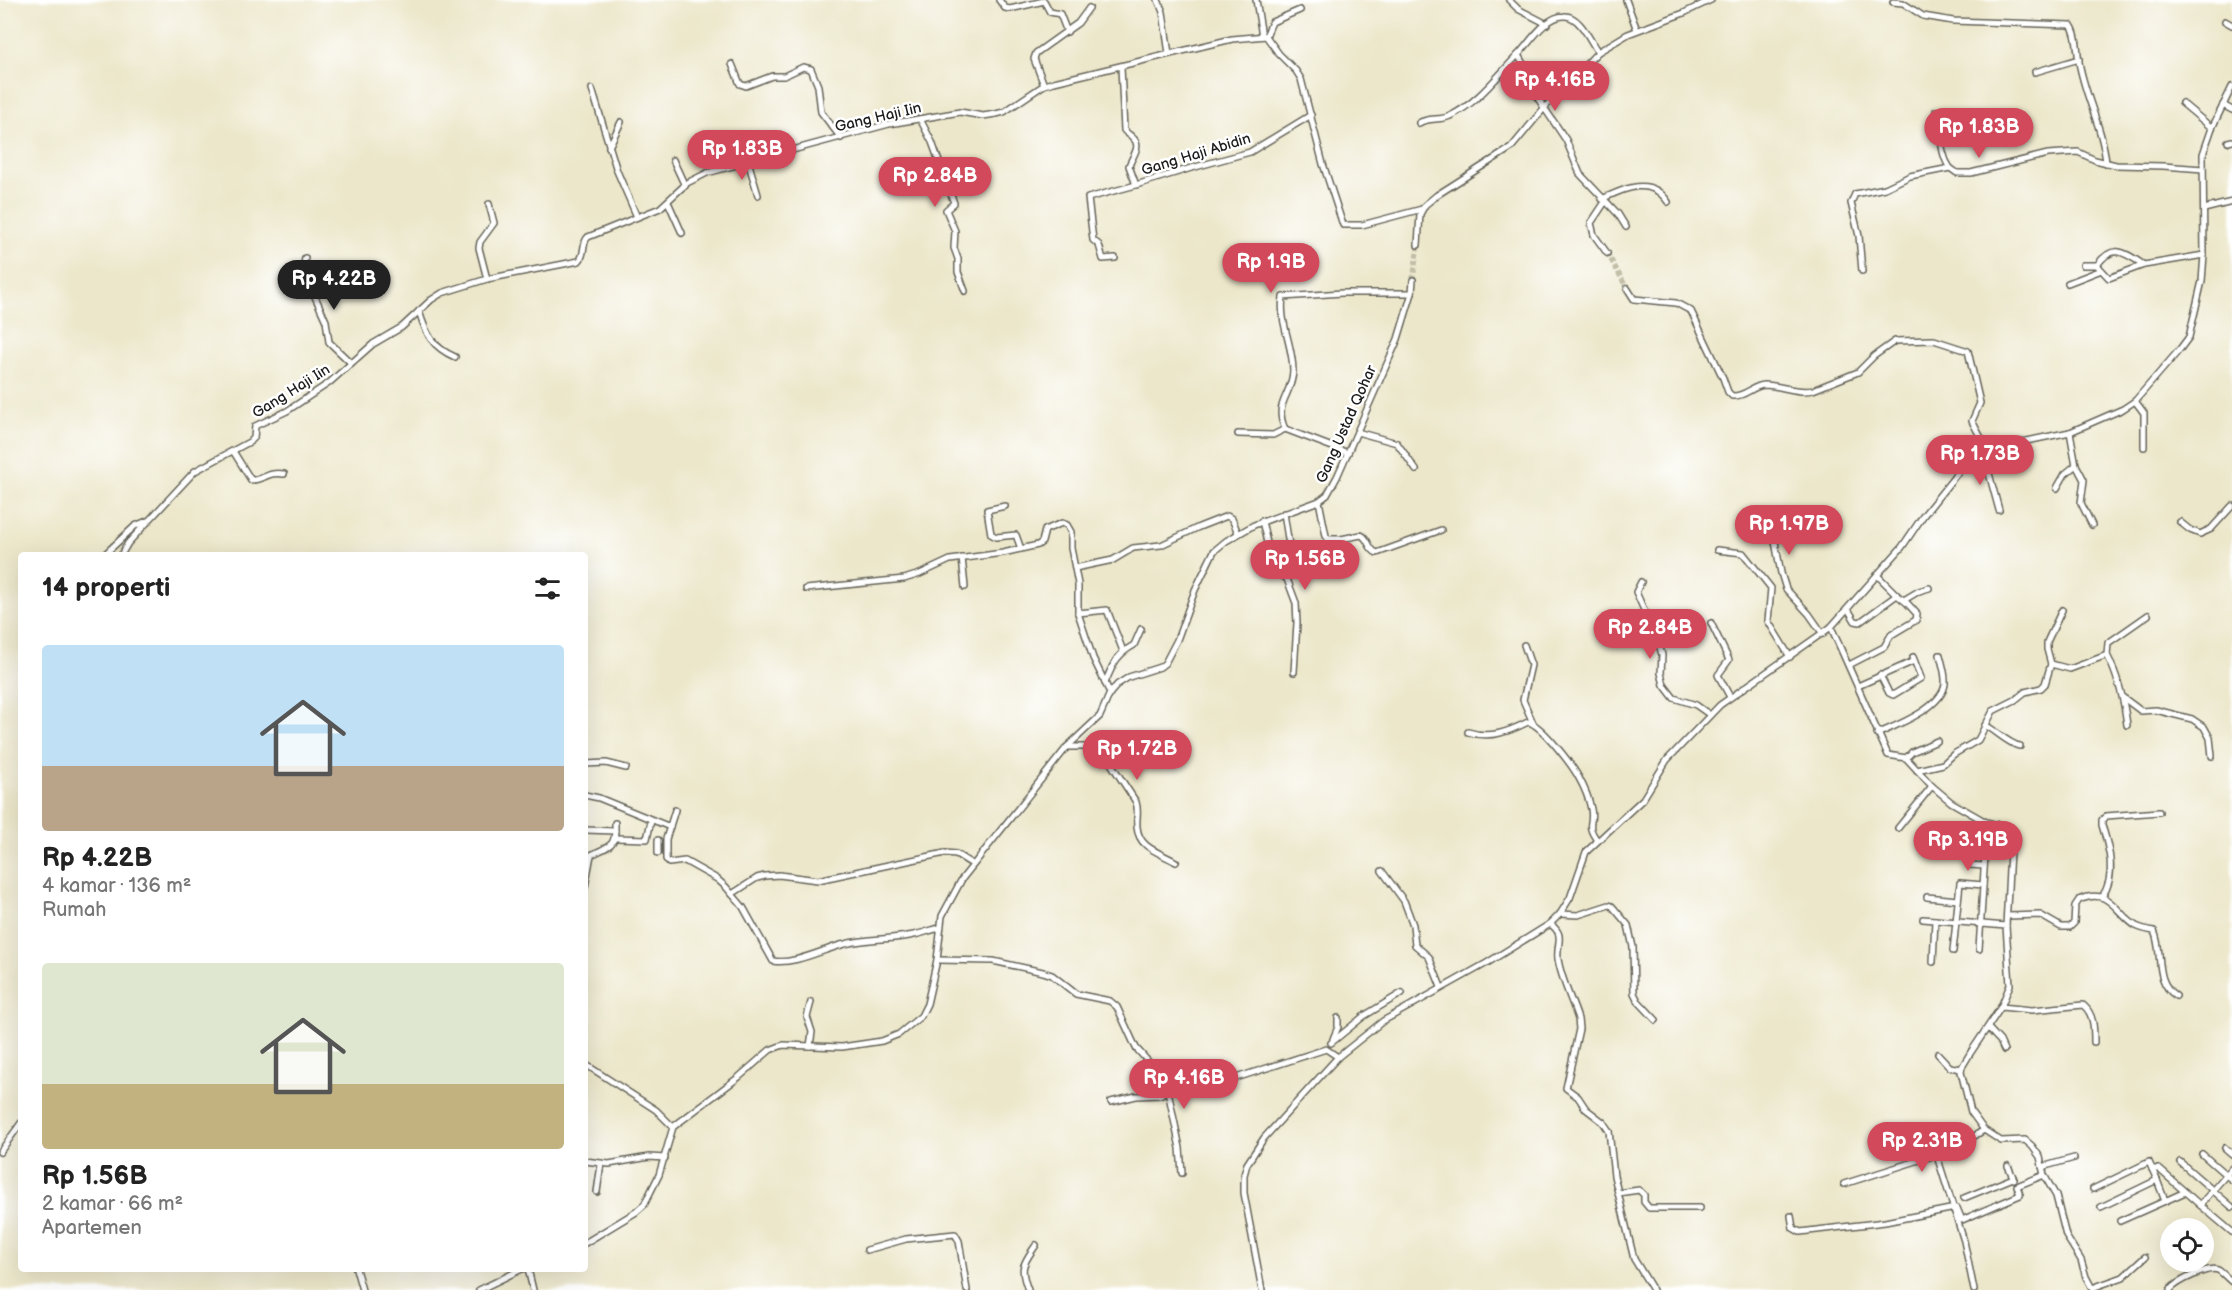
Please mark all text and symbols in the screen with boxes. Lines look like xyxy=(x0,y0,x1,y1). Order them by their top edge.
pin: Rp 4.16B xyxy=(1493,61,1617,112)
text: Rp 4.16B xyxy=(1514,68,1596,92)
street label: Gang Haji Iin xyxy=(833,98,923,137)
pin: Rp 1.83B xyxy=(1917,108,2041,159)
text: Rp 1.83B xyxy=(1938,115,2020,139)
street label: Gang Haji Abidin xyxy=(1139,129,1253,180)
pin: Rp 1.83B xyxy=(680,130,804,181)
text: Rp 1.83B xyxy=(701,137,783,161)
pin: Rp 2.84B xyxy=(873,157,997,208)
text: Rp 2.84B xyxy=(893,164,977,188)
pin: Rp 1.9B xyxy=(1216,243,1326,294)
text: Rp 1.9B xyxy=(1236,250,1306,274)
pin: Rp 4.22B xyxy=(272,260,396,311)
text: Rp 4.22B xyxy=(292,267,376,291)
street label: Gang Haji Iin xyxy=(249,360,334,423)
street label: Gang Ustad Qohar xyxy=(1312,362,1381,486)
pin: Rp 1.73B xyxy=(1918,435,2042,486)
text: Rp 1.73B xyxy=(1940,442,2020,466)
pin: Rp 1.97B xyxy=(1727,505,1851,556)
text: Rp 1.97B xyxy=(1749,512,1829,536)
pin: Rp 1.56B xyxy=(1243,540,1367,591)
text: Rp 1.56B xyxy=(1264,547,1346,571)
icon: filters xyxy=(531,572,564,605)
text: 14 properti xyxy=(42,573,171,604)
pin: Rp 2.84B xyxy=(1588,609,1712,660)
text: Rp 2.84B xyxy=(1608,616,1692,640)
icon: home xyxy=(249,684,357,792)
pin: Rp 1.72B xyxy=(1075,730,1199,781)
text: Rp 1.72B xyxy=(1097,737,1177,761)
pin: Rp 3.19B xyxy=(1906,821,2030,872)
text: Rp 3.19B xyxy=(1928,828,2008,852)
text: Rp 4.22B xyxy=(42,843,152,874)
text: 4 kamar · 136 m² xyxy=(42,874,191,898)
text: Rumah xyxy=(42,898,106,922)
icon: home xyxy=(249,1002,357,1110)
pin: Rp 4.16B xyxy=(1122,1059,1246,1110)
text: Rp 4.16B xyxy=(1143,1066,1225,1090)
pin: Rp 2.31B xyxy=(1860,1122,1984,1173)
text: Rp 2.31B xyxy=(1881,1129,1963,1153)
text: Rp 1.56B xyxy=(42,1161,148,1192)
text: 2 kamar · 66 m² xyxy=(42,1192,183,1216)
text: Apartemen xyxy=(42,1216,142,1240)
map controls xyxy=(2160,1218,2214,1272)
button: locate xyxy=(2160,1218,2214,1272)

